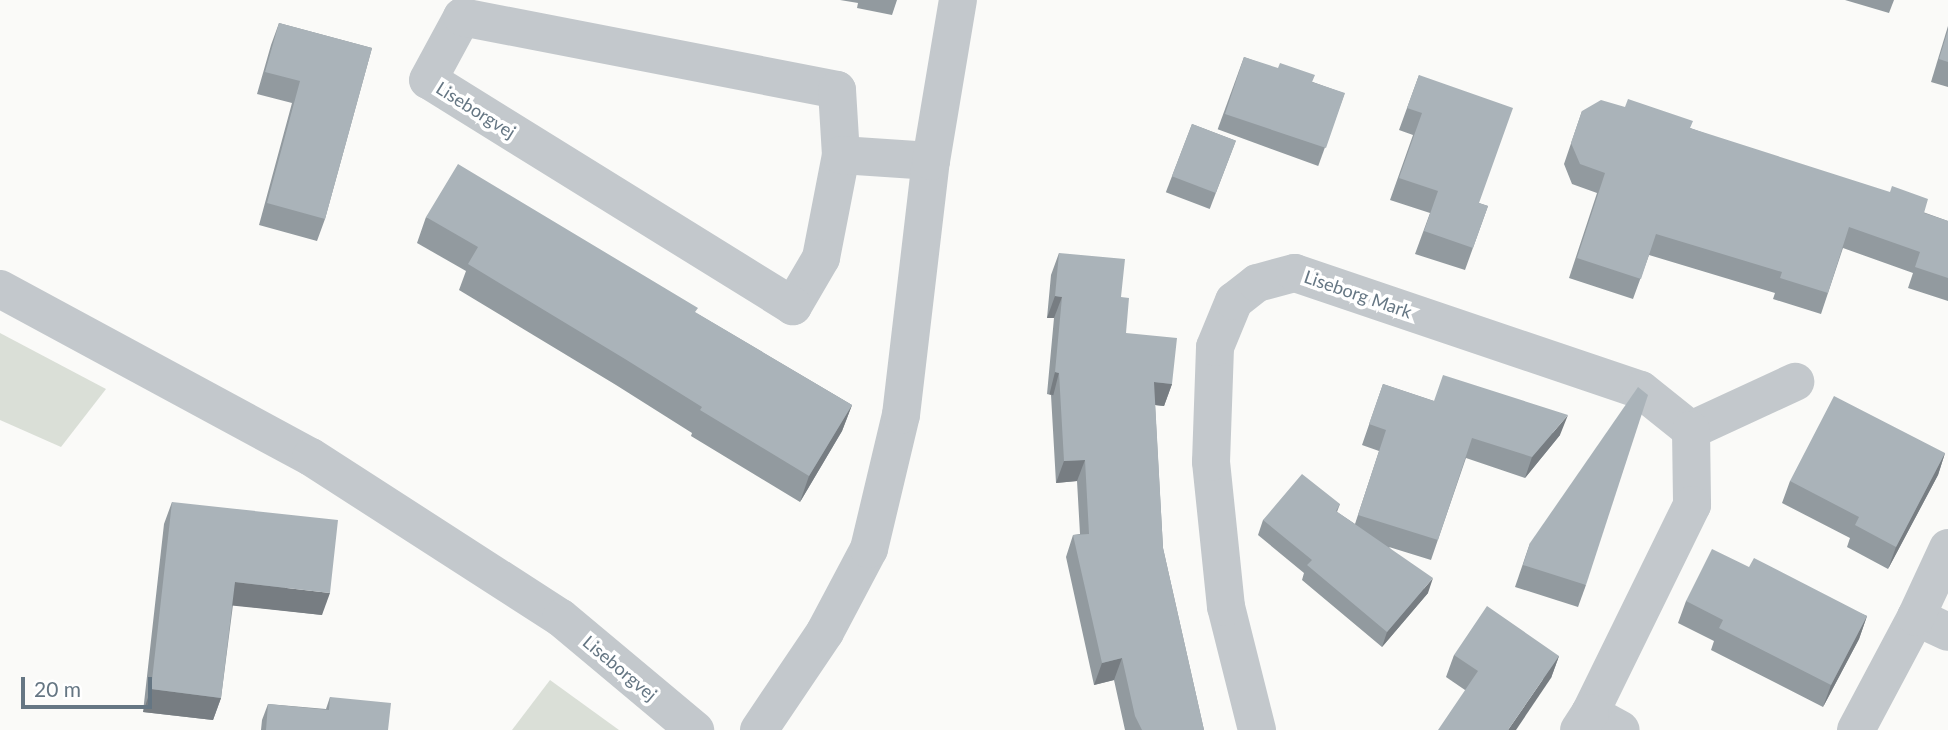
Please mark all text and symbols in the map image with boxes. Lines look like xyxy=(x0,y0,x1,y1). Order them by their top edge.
street label: Liseborgvej xyxy=(432,77,520,143)
street label: Liseborg Mark xyxy=(1301,265,1415,323)
street label: Liseborgvej xyxy=(579,631,661,705)
scale bar xyxy=(24,664,156,708)
text: 20 m xyxy=(34,676,81,701)

